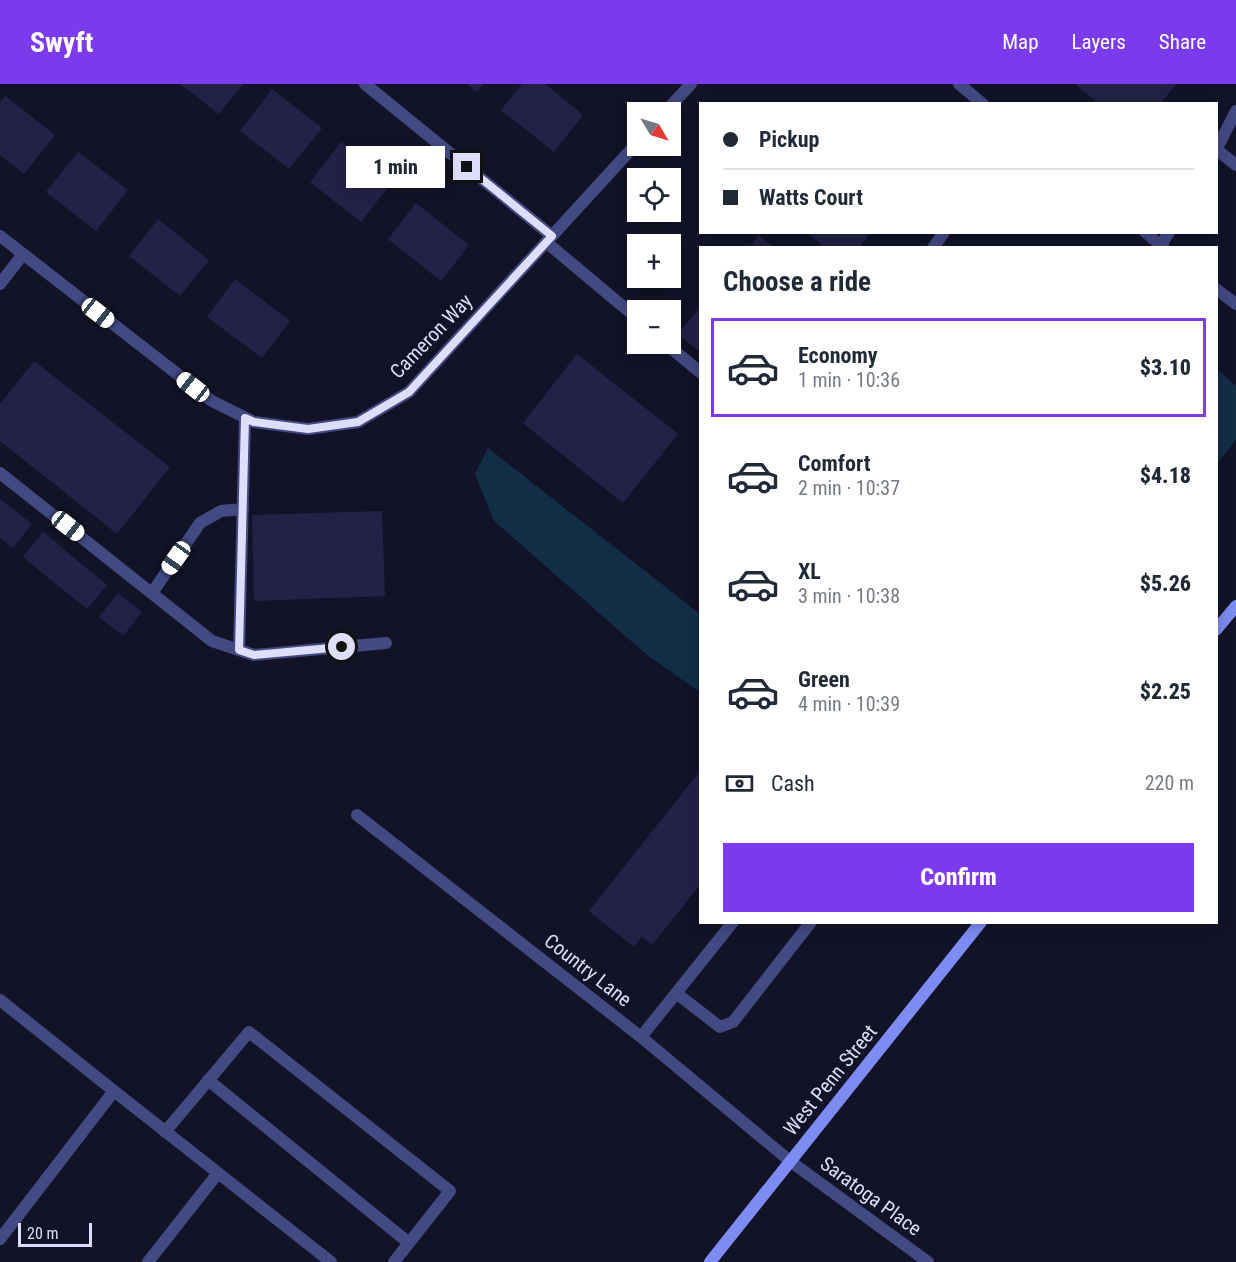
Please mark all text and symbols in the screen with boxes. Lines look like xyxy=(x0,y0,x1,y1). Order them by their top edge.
text: Swyft xyxy=(30,26,93,59)
text: Map xyxy=(1002,30,1039,54)
text: Layers xyxy=(1072,30,1126,54)
text: Share xyxy=(1159,30,1206,54)
north arrow xyxy=(627,102,681,156)
map controls xyxy=(627,102,681,354)
text: Pickup xyxy=(759,127,819,152)
callout: 1 min xyxy=(347,146,446,188)
route end xyxy=(453,153,480,180)
text: 1 min xyxy=(373,155,418,179)
button: locate xyxy=(627,168,681,222)
text: Watts Court xyxy=(759,185,863,210)
button: + xyxy=(627,234,681,288)
text: Choose a ride xyxy=(723,266,871,298)
street label: Cameron Way xyxy=(385,289,477,383)
car xyxy=(78,295,118,331)
button: − xyxy=(627,300,681,354)
icon: car xyxy=(726,341,780,395)
text: Economy xyxy=(798,343,878,368)
text: $3.10 xyxy=(1140,355,1191,380)
text: 1 min · 10:36 xyxy=(798,368,900,392)
car xyxy=(173,369,213,405)
icon: car xyxy=(726,449,780,503)
text: Comfort xyxy=(798,451,871,476)
text: $4.18 xyxy=(1140,463,1191,488)
text: 2 min · 10:37 xyxy=(798,476,900,500)
car xyxy=(48,508,88,544)
car xyxy=(158,538,194,578)
icon: car xyxy=(726,557,780,611)
text: XL xyxy=(798,559,821,584)
text: $5.26 xyxy=(1140,571,1191,596)
text: 3 min · 10:38 xyxy=(798,584,900,608)
route start xyxy=(328,633,355,660)
icon: car xyxy=(726,665,780,719)
text: Green xyxy=(798,667,850,692)
text: $2.25 xyxy=(1140,679,1191,704)
text: 4 min · 10:39 xyxy=(798,692,900,716)
icon: cash xyxy=(723,767,756,800)
text: Cash xyxy=(771,771,815,796)
text: 220 m xyxy=(1145,771,1194,795)
button: Confirm xyxy=(723,843,1194,912)
street label: Country Lane xyxy=(540,929,636,1011)
street label: West Penn Street xyxy=(778,1020,882,1140)
street label: Saratoga Place xyxy=(816,1151,926,1241)
scale bar xyxy=(18,1220,92,1248)
text: 20 m xyxy=(27,1224,59,1243)

